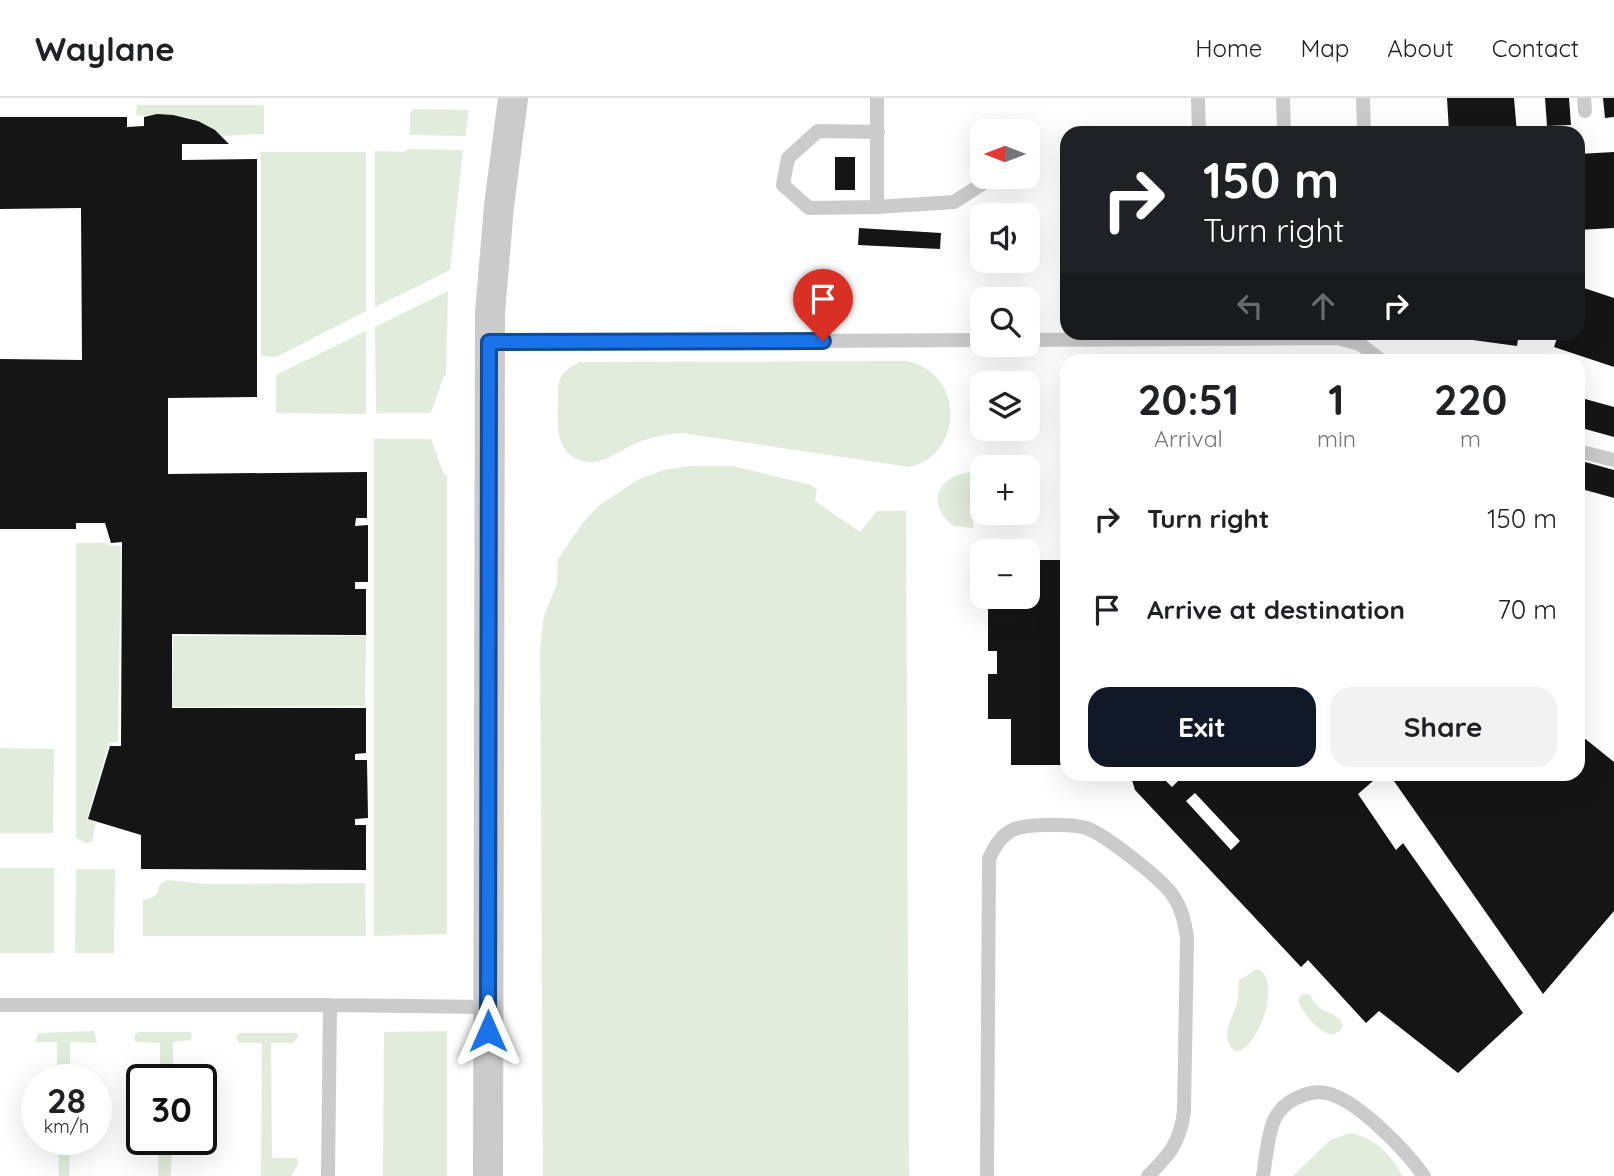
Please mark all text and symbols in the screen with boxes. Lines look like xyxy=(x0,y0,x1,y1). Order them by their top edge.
text: Waylane xyxy=(35,28,175,69)
text: Home xyxy=(1195,33,1262,63)
text: Map xyxy=(1300,33,1349,63)
text: About xyxy=(1387,33,1454,63)
text: Contact xyxy=(1492,33,1579,63)
north arrow xyxy=(970,119,1040,189)
map controls xyxy=(970,119,1040,609)
text: 150 m xyxy=(1203,149,1339,210)
icon: right xyxy=(1088,154,1179,245)
button: sound xyxy=(970,203,1040,273)
text: Turn right xyxy=(1203,210,1344,250)
pin xyxy=(793,269,853,341)
icon: arrive xyxy=(804,280,842,318)
button: search xyxy=(970,287,1040,357)
icon: left xyxy=(1231,287,1269,325)
icon: ahead xyxy=(1304,287,1342,325)
icon: right xyxy=(1377,287,1415,325)
button: layers xyxy=(970,371,1040,441)
text: 20:51 xyxy=(1138,373,1239,426)
text: 1 xyxy=(1328,373,1345,426)
text: 220 xyxy=(1434,373,1507,426)
text: Arrival xyxy=(1154,424,1223,453)
text: min xyxy=(1317,424,1356,453)
text: m xyxy=(1460,424,1481,453)
button: + xyxy=(970,455,1040,525)
icon: right xyxy=(1088,500,1126,538)
text: Turn right xyxy=(1147,502,1269,535)
text: 150 m xyxy=(1487,502,1557,535)
button: − xyxy=(970,539,1040,609)
icon: arrive xyxy=(1088,591,1126,629)
text: Arrive at destination xyxy=(1147,593,1405,626)
text: 70 m xyxy=(1497,593,1557,626)
button: Exit xyxy=(1088,687,1316,767)
button: Share xyxy=(1330,687,1557,767)
position arrow xyxy=(451,994,525,1068)
speed limit sign: 30 xyxy=(126,1064,217,1155)
text: 28 xyxy=(47,1078,86,1122)
text: km/h xyxy=(44,1115,89,1138)

